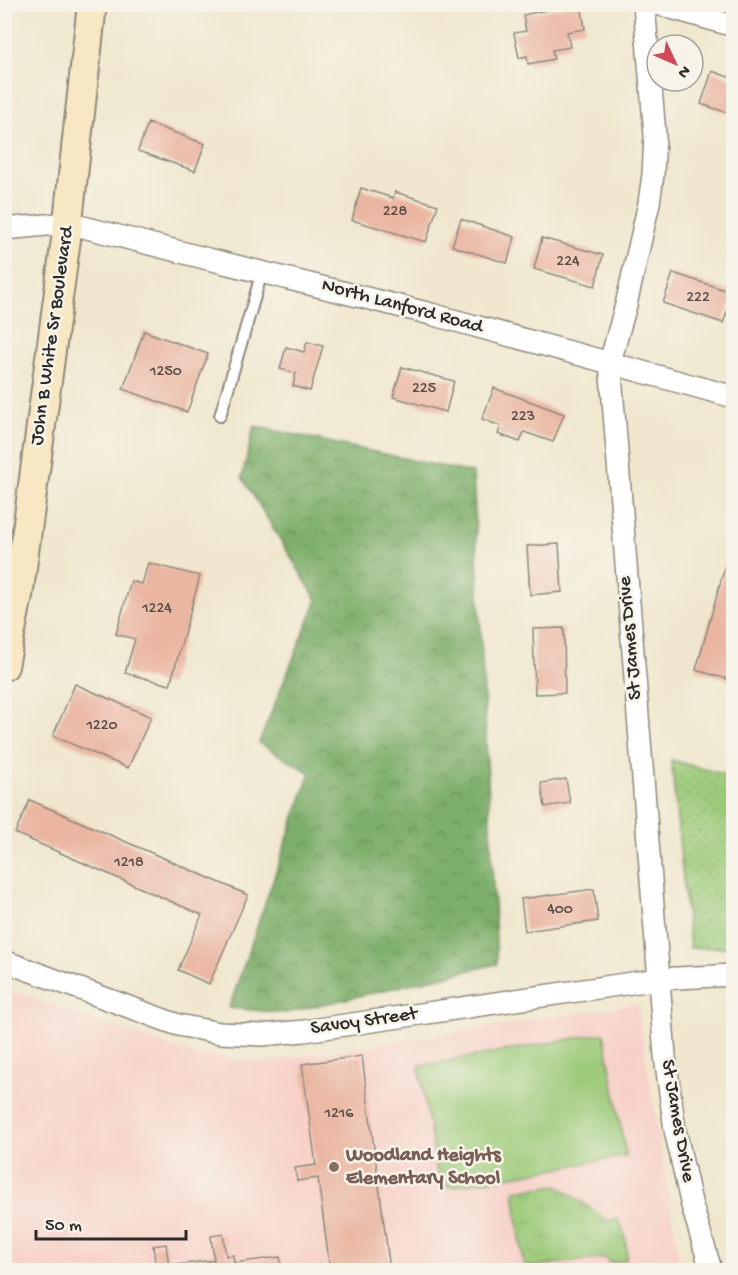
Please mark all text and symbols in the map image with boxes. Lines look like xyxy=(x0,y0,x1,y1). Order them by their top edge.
north arrow xyxy=(645,33,705,93)
text: N xyxy=(672,61,694,82)
house number: 228 xyxy=(383,203,407,222)
street label: John B White Sr Boulevard xyxy=(26,223,80,447)
house number: 224 xyxy=(556,253,580,272)
street label: North Lanford Road xyxy=(319,274,487,340)
house number: 222 xyxy=(686,289,710,308)
house number: 1250 xyxy=(149,363,182,382)
house number: 225 xyxy=(412,380,436,399)
house number: 223 xyxy=(511,408,535,427)
street label: St James Drive xyxy=(614,575,648,701)
house number: 1224 xyxy=(141,600,172,619)
house number: 1220 xyxy=(85,717,118,736)
house number: 1218 xyxy=(113,854,144,873)
house number: 400 xyxy=(547,901,573,920)
street label: Savoy Street xyxy=(309,1003,421,1041)
street label: St James Drive xyxy=(655,1058,699,1185)
house number: 1216 xyxy=(324,1105,354,1124)
place label: Woodland Heights Elementary School xyxy=(345,1145,502,1191)
marker: Woodland Heights Elementary School xyxy=(327,1160,341,1174)
scale bar xyxy=(36,1203,186,1241)
text: 50 m xyxy=(45,1216,82,1237)

